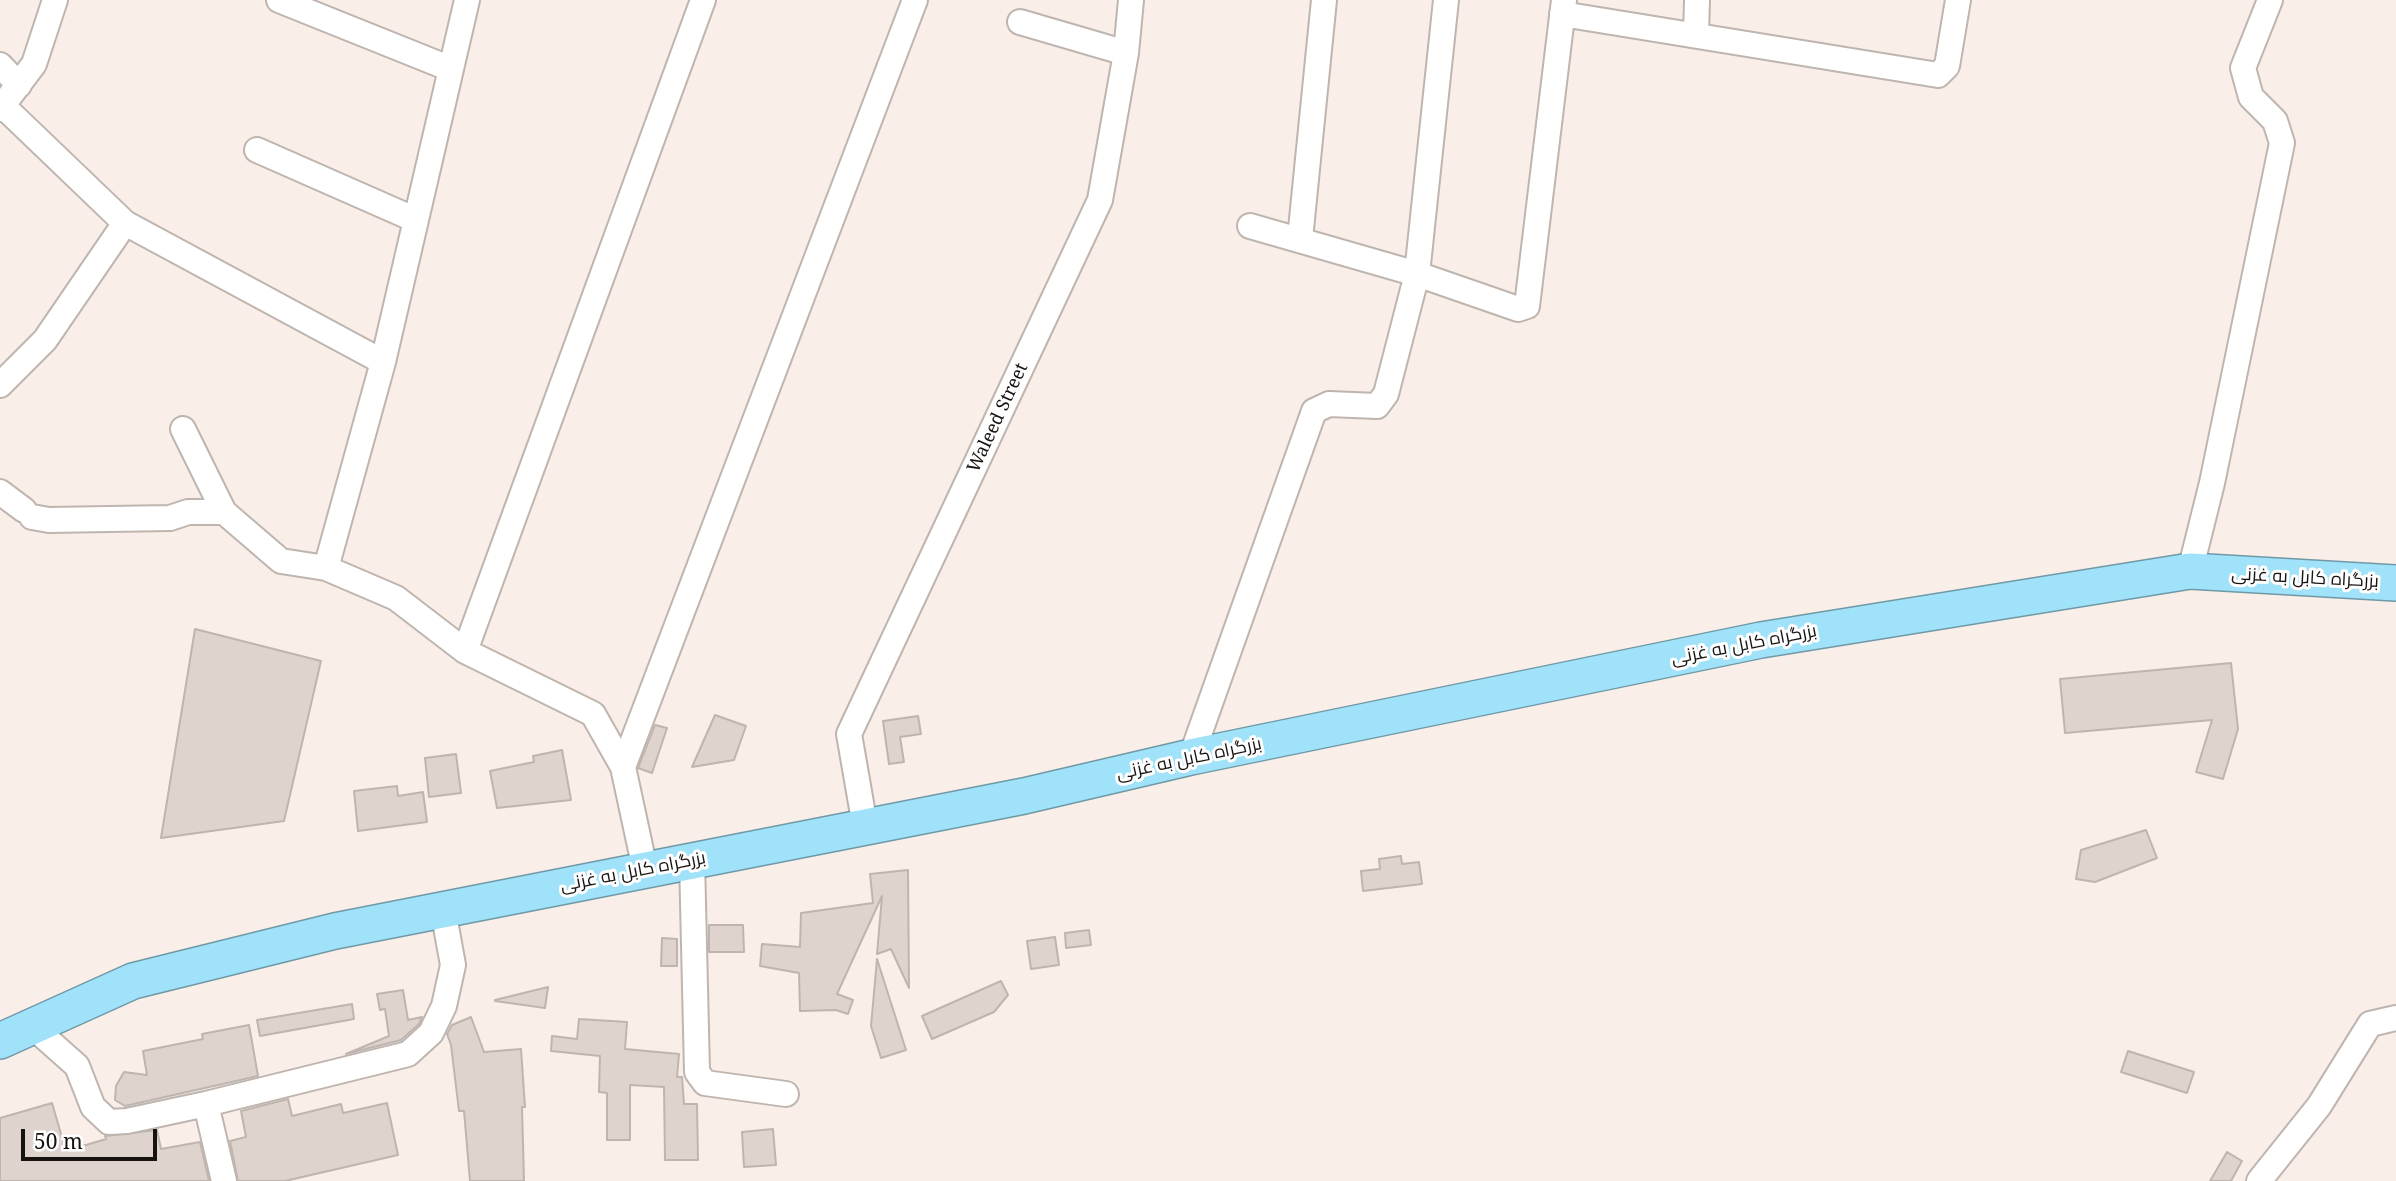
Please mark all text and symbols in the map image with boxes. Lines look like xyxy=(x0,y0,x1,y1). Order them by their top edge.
street label: Waleed Street xyxy=(963,360,1033,476)
street label: بزرگراه کابل به غزنی xyxy=(2231,563,2379,593)
street label: بزرگراه کابل به غزنی xyxy=(1669,620,1819,670)
street label: بزرگراه کابل به غزنی xyxy=(1114,733,1264,785)
street label: بزرگراه کابل به غزنی xyxy=(558,847,708,897)
scale bar xyxy=(24,1114,161,1158)
text: 50 m xyxy=(34,1127,83,1155)

